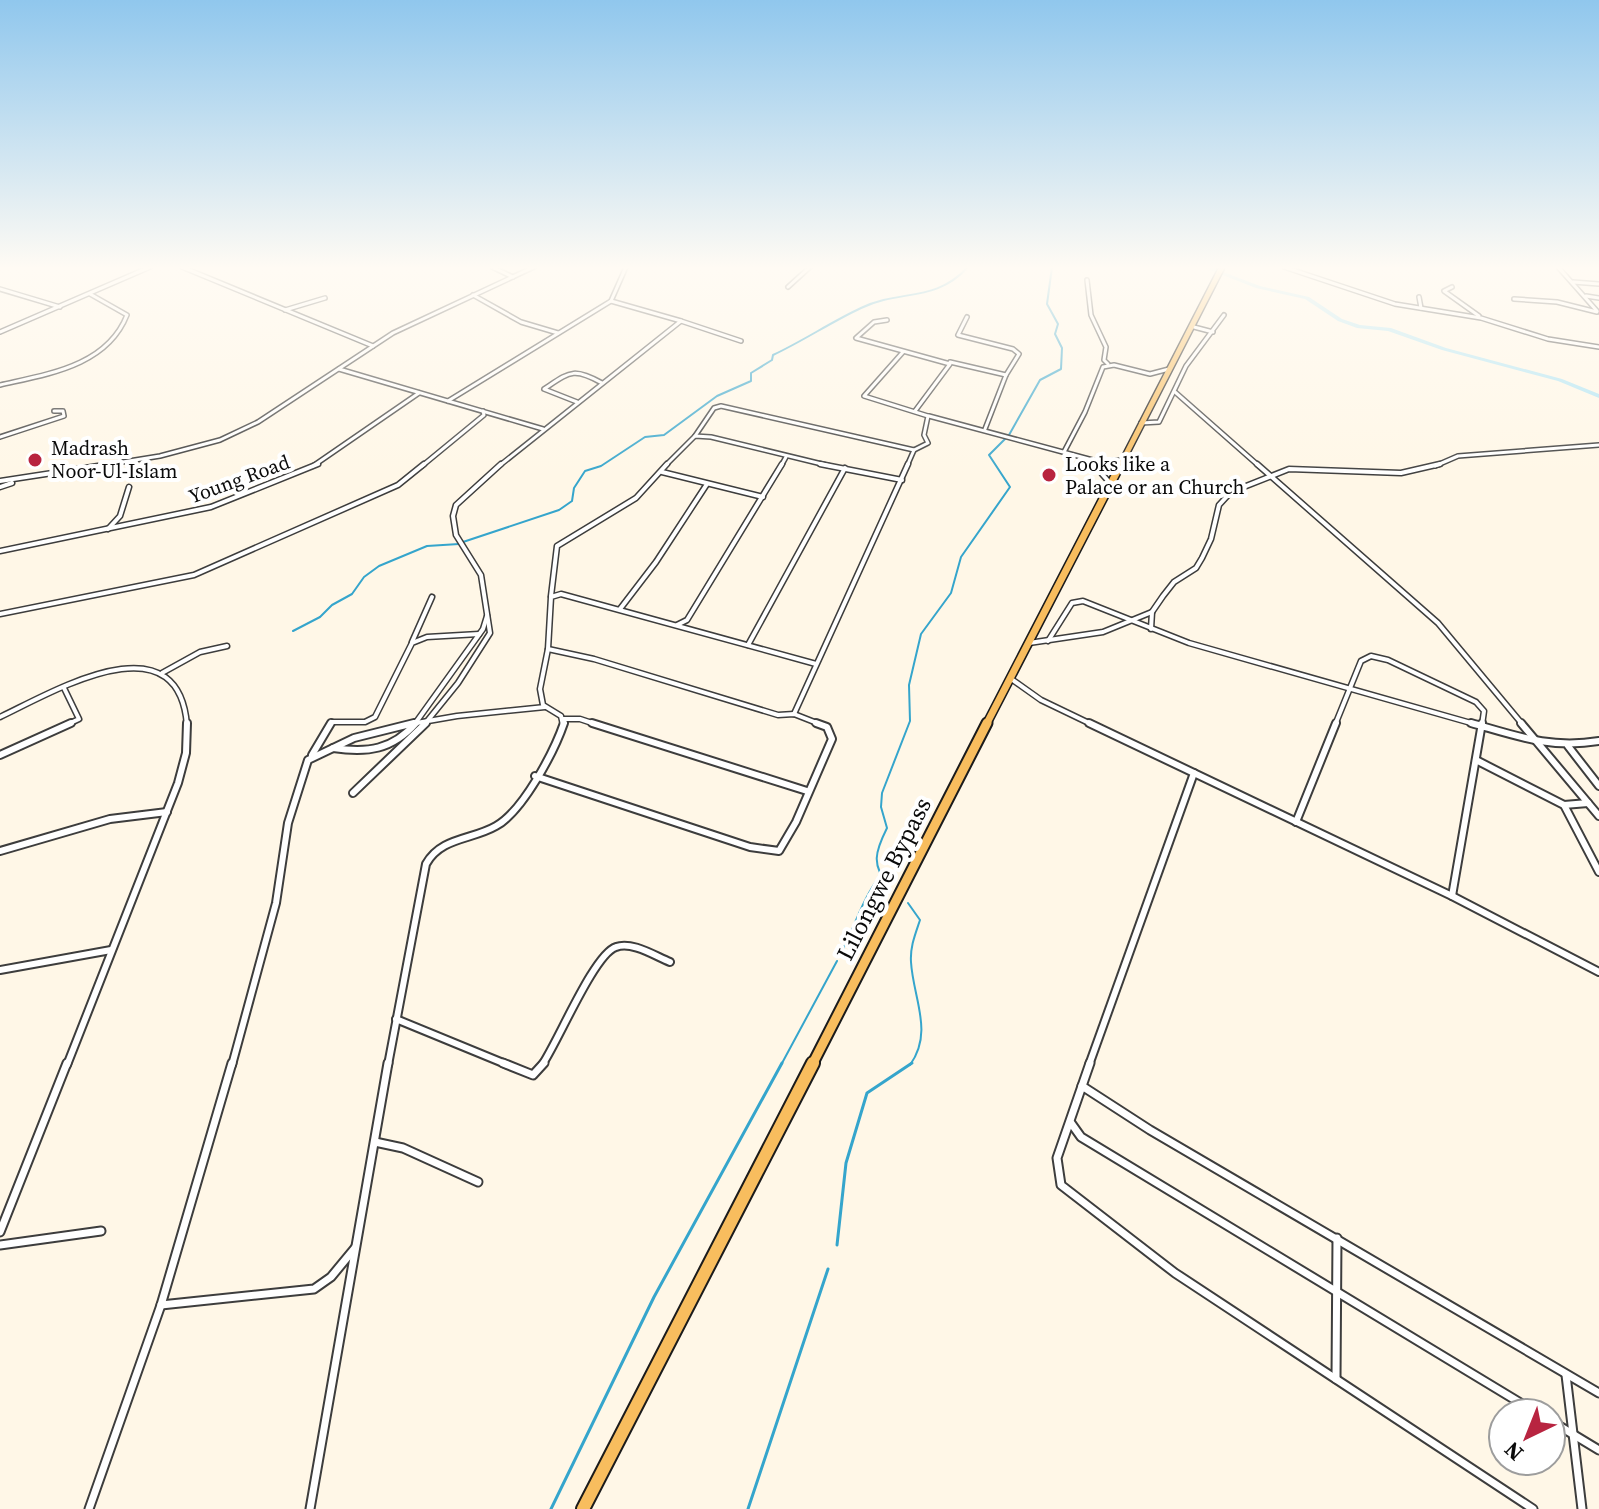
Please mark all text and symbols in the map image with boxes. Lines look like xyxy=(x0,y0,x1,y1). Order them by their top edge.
place label: Madrash Noor-Ul-Islam xyxy=(51,434,177,485)
street label: Young Road xyxy=(185,448,294,510)
place label: Looks like a Palace or an Church xyxy=(1065,450,1245,501)
marker: Madrash Noor-Ul-Islam xyxy=(26,451,44,469)
marker: Looks like a Palace or an Church xyxy=(1040,466,1058,484)
street label: Lilongwe Bypass xyxy=(828,792,939,966)
north arrow xyxy=(1487,1397,1567,1477)
text: N xyxy=(1497,1435,1529,1468)

